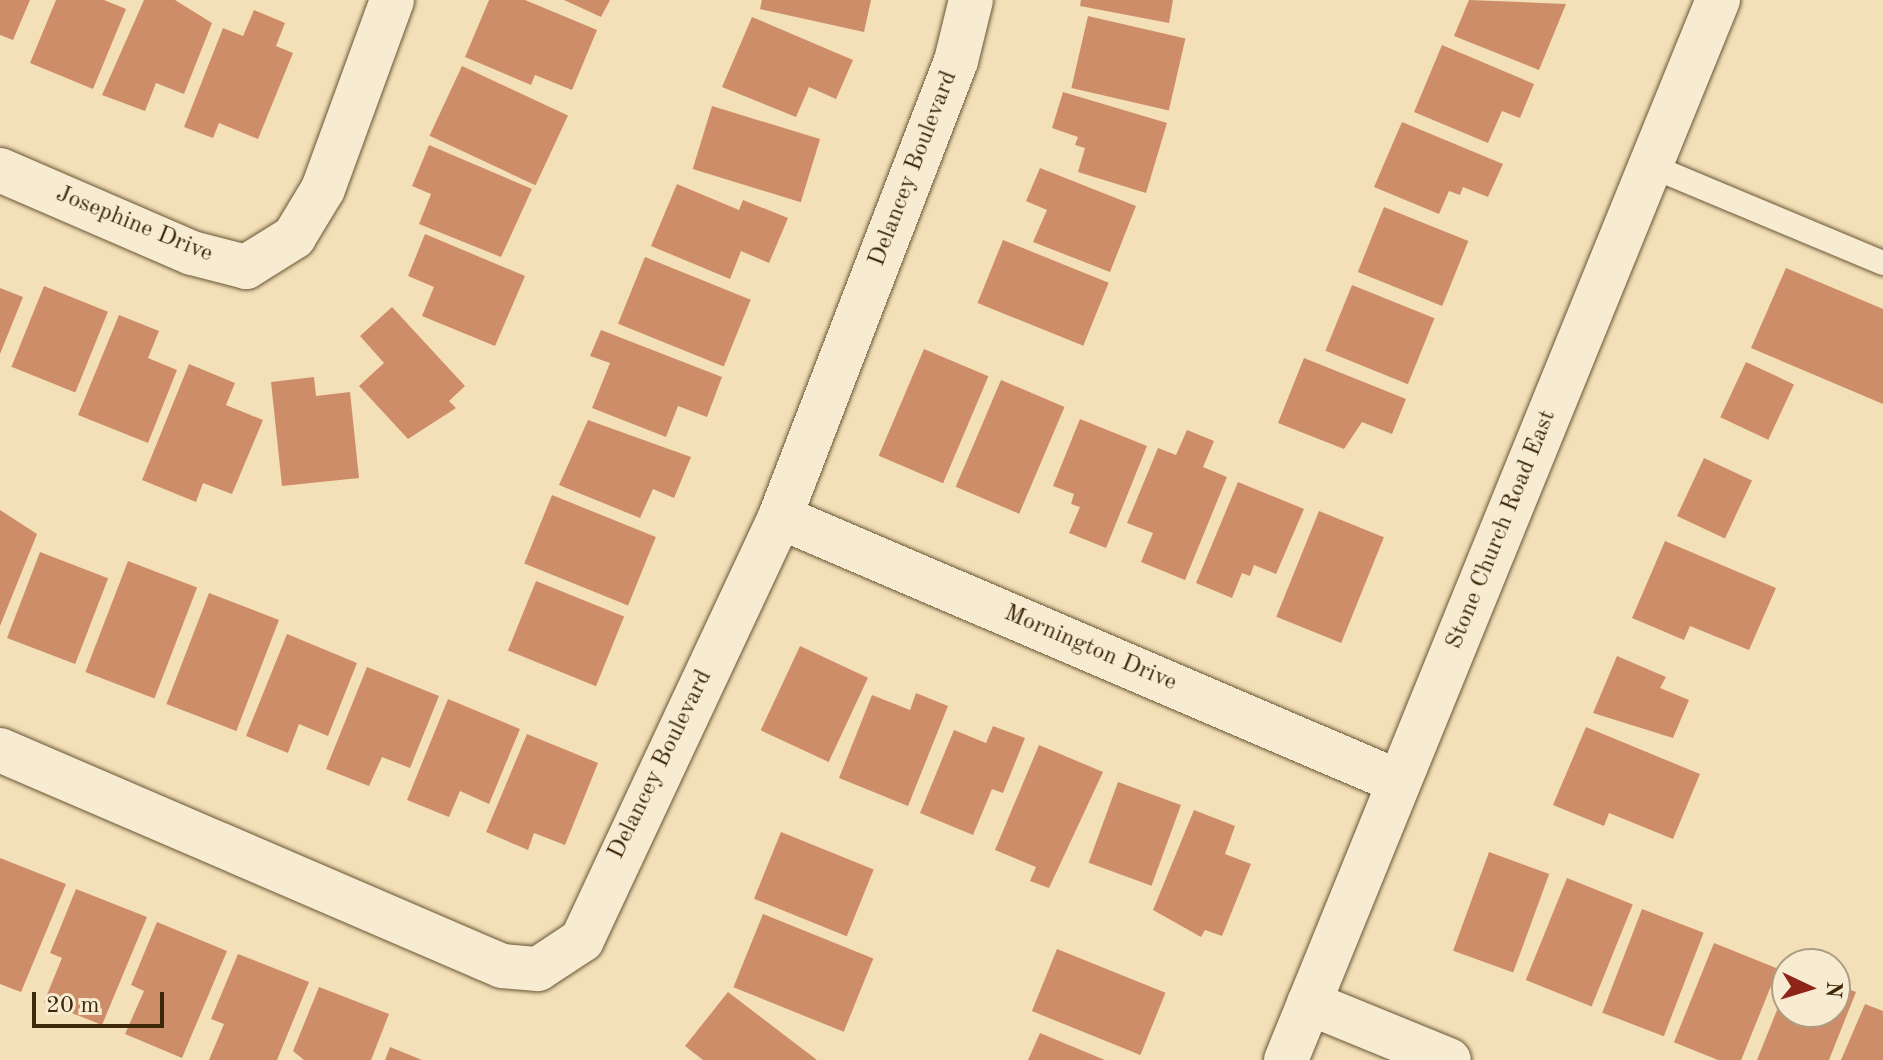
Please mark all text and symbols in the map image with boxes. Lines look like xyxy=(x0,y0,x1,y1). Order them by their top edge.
street label: Delancey Boulevard xyxy=(863,67,965,271)
street label: Josephine Drive xyxy=(51,180,217,270)
street label: Stone Church Road East xyxy=(1441,406,1563,654)
street label: Mornington Drive xyxy=(999,600,1181,698)
street label: Delancey Boulevard xyxy=(603,666,719,864)
north arrow xyxy=(1771,948,1851,1028)
scale bar xyxy=(36,976,168,1026)
text: N xyxy=(1821,980,1845,999)
text: 20 m xyxy=(46,994,100,1018)

